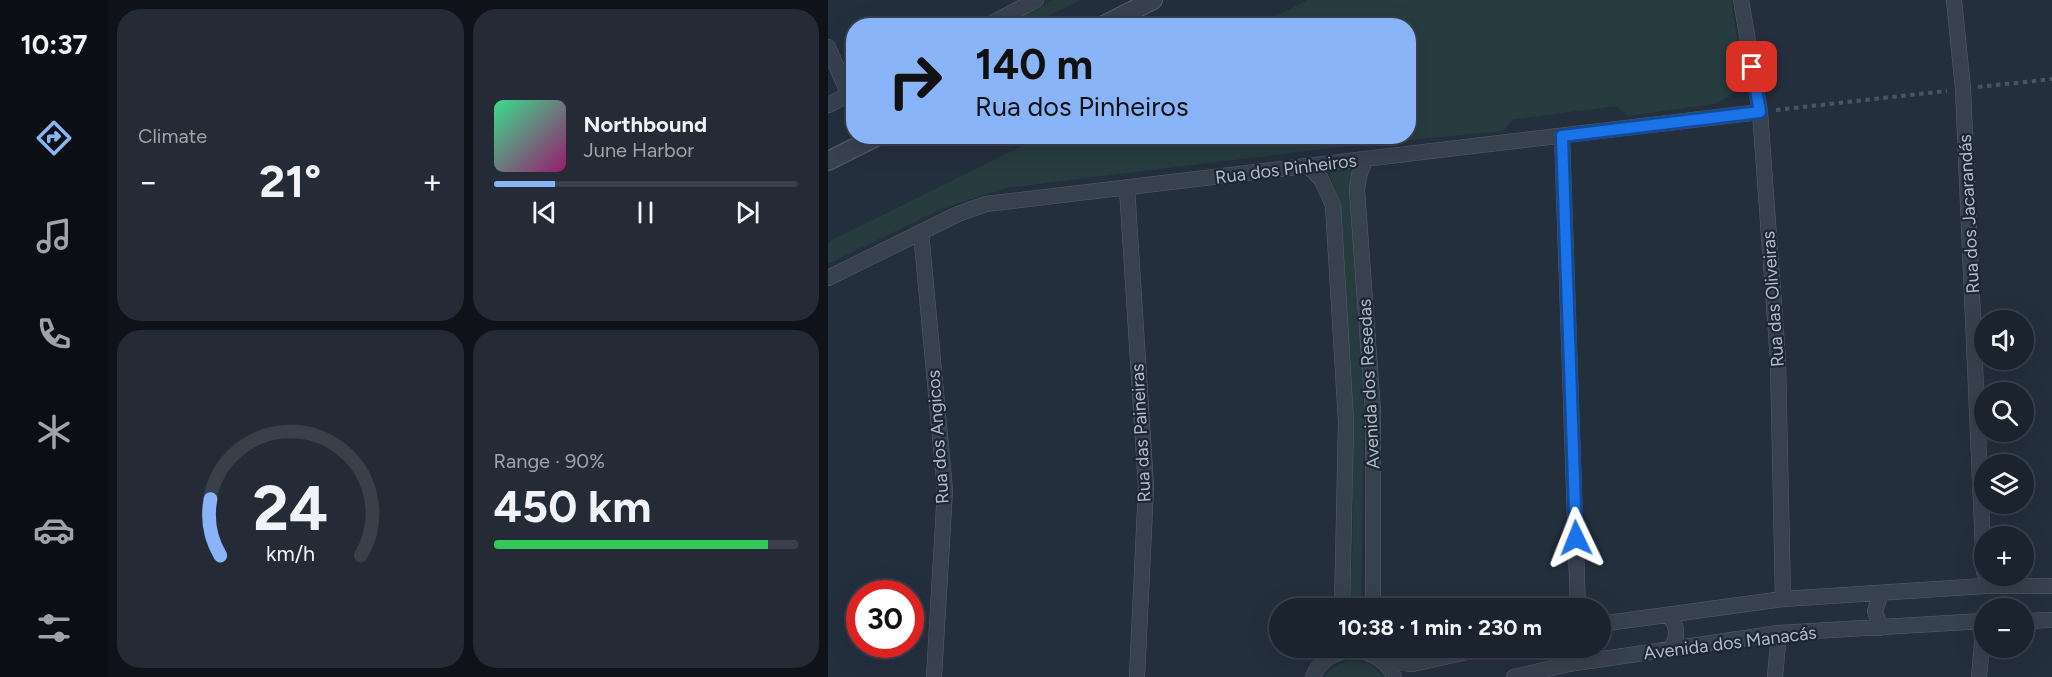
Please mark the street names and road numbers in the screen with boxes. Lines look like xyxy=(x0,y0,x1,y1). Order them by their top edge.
street label: Rua dos Jacarandás xyxy=(1954,134,1984,294)
street label: Rua dos Pinheiros xyxy=(1214,149,1358,189)
street label: Rua das Oliveiras xyxy=(1757,230,1789,368)
street label: Avenida dos Resedas xyxy=(1354,298,1384,470)
street label: Rua das Paineiras xyxy=(1126,363,1156,503)
street label: Rua dos Angicos xyxy=(922,369,954,505)
street label: Avenida dos Manacás xyxy=(1642,621,1818,665)

